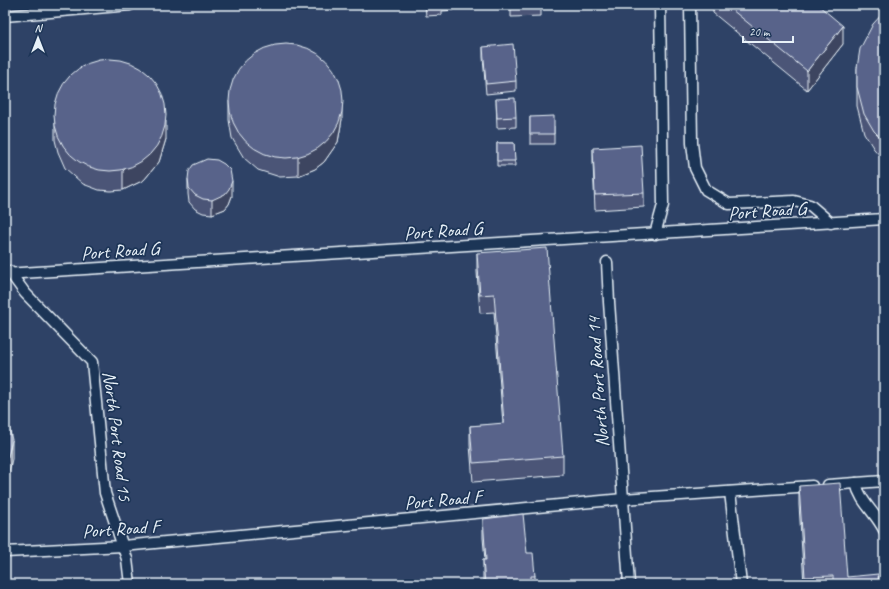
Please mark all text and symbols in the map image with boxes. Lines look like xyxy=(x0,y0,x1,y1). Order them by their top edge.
north arrow xyxy=(18,18,58,58)
scale bar xyxy=(743,18,793,44)
text: N xyxy=(35,21,44,35)
text: 20 m xyxy=(749,24,771,40)
street label: Port Road G xyxy=(727,196,809,226)
street label: Port Road G xyxy=(403,216,485,246)
street label: Port Road G xyxy=(80,236,162,266)
street label: North Port Road 14 xyxy=(581,313,615,448)
street label: North Port Road 15 xyxy=(97,370,137,504)
street label: Port Road F xyxy=(403,484,486,515)
street label: Port Road F xyxy=(82,514,164,544)

